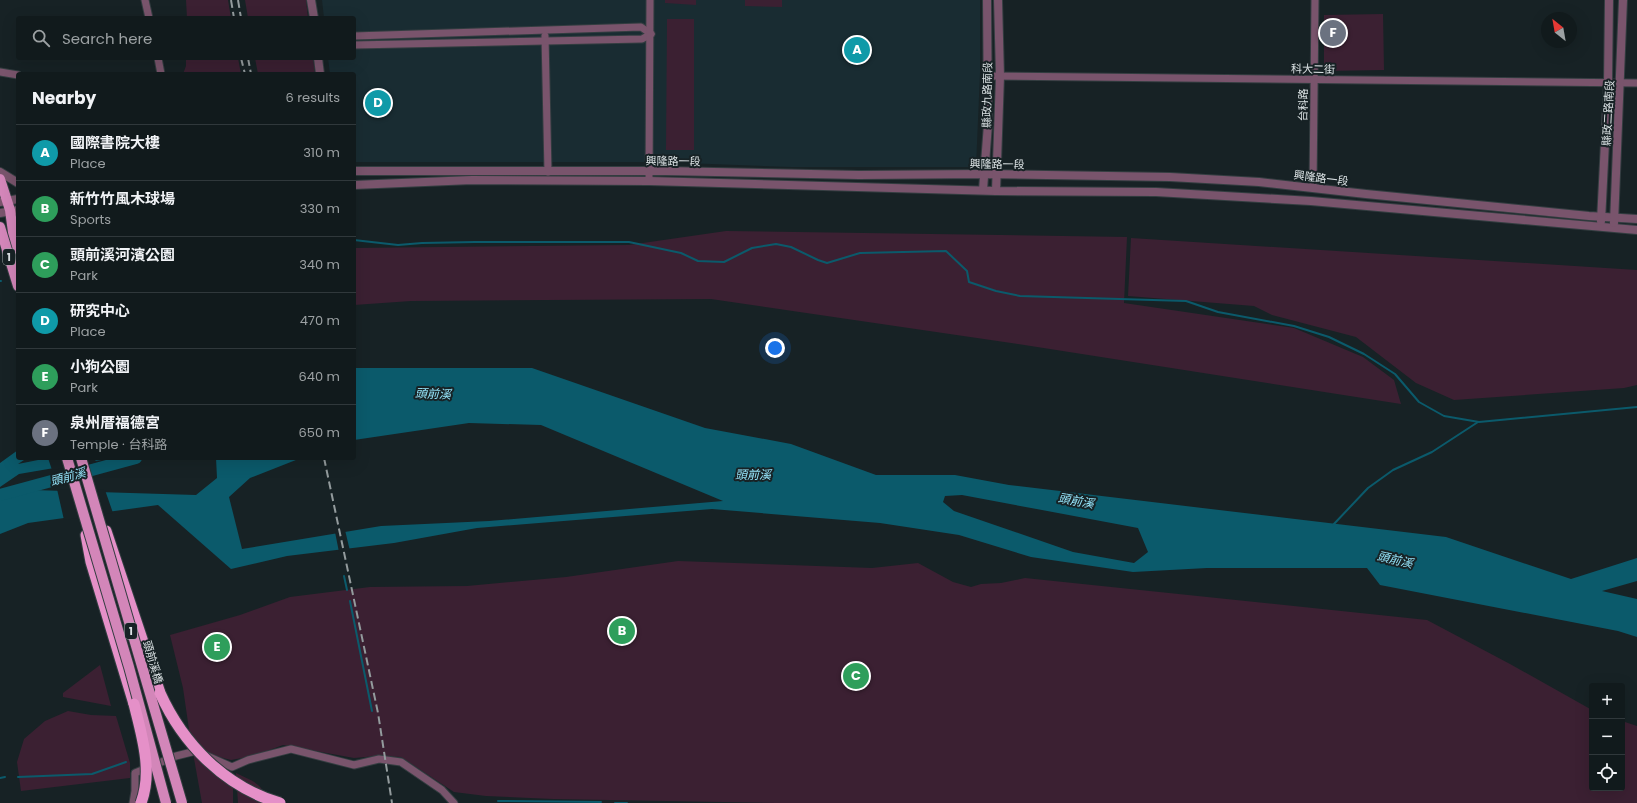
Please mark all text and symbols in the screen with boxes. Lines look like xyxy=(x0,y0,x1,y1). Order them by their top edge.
north arrow xyxy=(1541,12,1577,48)
search box xyxy=(16,16,356,60)
pin: F xyxy=(1320,18,1346,48)
icon: search xyxy=(30,27,52,49)
text: Search here xyxy=(62,28,152,49)
pin: A xyxy=(844,35,870,65)
street label: 科大二街 xyxy=(1291,61,1335,77)
street label: 縣政九路南段 xyxy=(978,62,996,128)
street label: 縣政二路南段 xyxy=(1598,80,1618,146)
text: Nearby xyxy=(32,86,96,110)
text: 6 results xyxy=(286,88,340,107)
pin: D xyxy=(365,88,391,118)
street label: 台科路 xyxy=(1295,88,1311,122)
text: 國際書院大樓 xyxy=(70,132,160,153)
text: A xyxy=(40,143,50,162)
text: 310 m xyxy=(303,143,340,162)
street label: 興隆路一段 xyxy=(645,153,701,169)
text: Place xyxy=(70,154,105,173)
street label: 興隆路一段 xyxy=(969,156,1025,172)
street label: 興隆路一段 xyxy=(1293,167,1349,189)
text: 新竹竹風木球場 xyxy=(70,188,175,209)
text: B xyxy=(41,199,49,218)
text: 330 m xyxy=(300,199,340,218)
text: Sports xyxy=(70,210,111,229)
text: 頭前溪河濱公園 xyxy=(70,244,175,265)
road number: 1 xyxy=(3,249,15,265)
text: C xyxy=(40,255,50,274)
text: 340 m xyxy=(299,255,340,274)
text: Park xyxy=(70,266,98,285)
text: 研究中心 xyxy=(70,300,130,321)
text: D xyxy=(40,311,50,330)
text: 470 m xyxy=(300,311,340,330)
text: Place xyxy=(70,322,105,341)
your location xyxy=(765,338,785,358)
text: 小狗公園 xyxy=(70,356,130,377)
text: E xyxy=(41,367,49,386)
text: 640 m xyxy=(299,367,340,386)
text: Park xyxy=(70,378,98,397)
water label: 頭前溪 xyxy=(415,384,453,403)
text: 泉州厝福德宮 xyxy=(70,412,160,433)
text: F xyxy=(41,423,49,442)
text: 650 m xyxy=(299,423,340,442)
text: Temple · 台科路 xyxy=(70,435,167,454)
water label: 頭前溪 xyxy=(48,463,89,489)
water label: 頭前溪 xyxy=(735,466,773,483)
water label: 頭前溪 xyxy=(1057,489,1097,512)
water label: 頭前溪 xyxy=(1376,547,1417,572)
pin: B xyxy=(609,616,635,646)
road number: 1 xyxy=(125,623,137,639)
pin: E xyxy=(204,632,230,662)
street label: 頭前溪橋 xyxy=(139,639,167,685)
pin: C xyxy=(843,661,869,691)
map controls xyxy=(1589,683,1625,791)
button: + xyxy=(1589,683,1625,719)
button: − xyxy=(1589,719,1625,755)
button: locate xyxy=(1589,755,1625,791)

